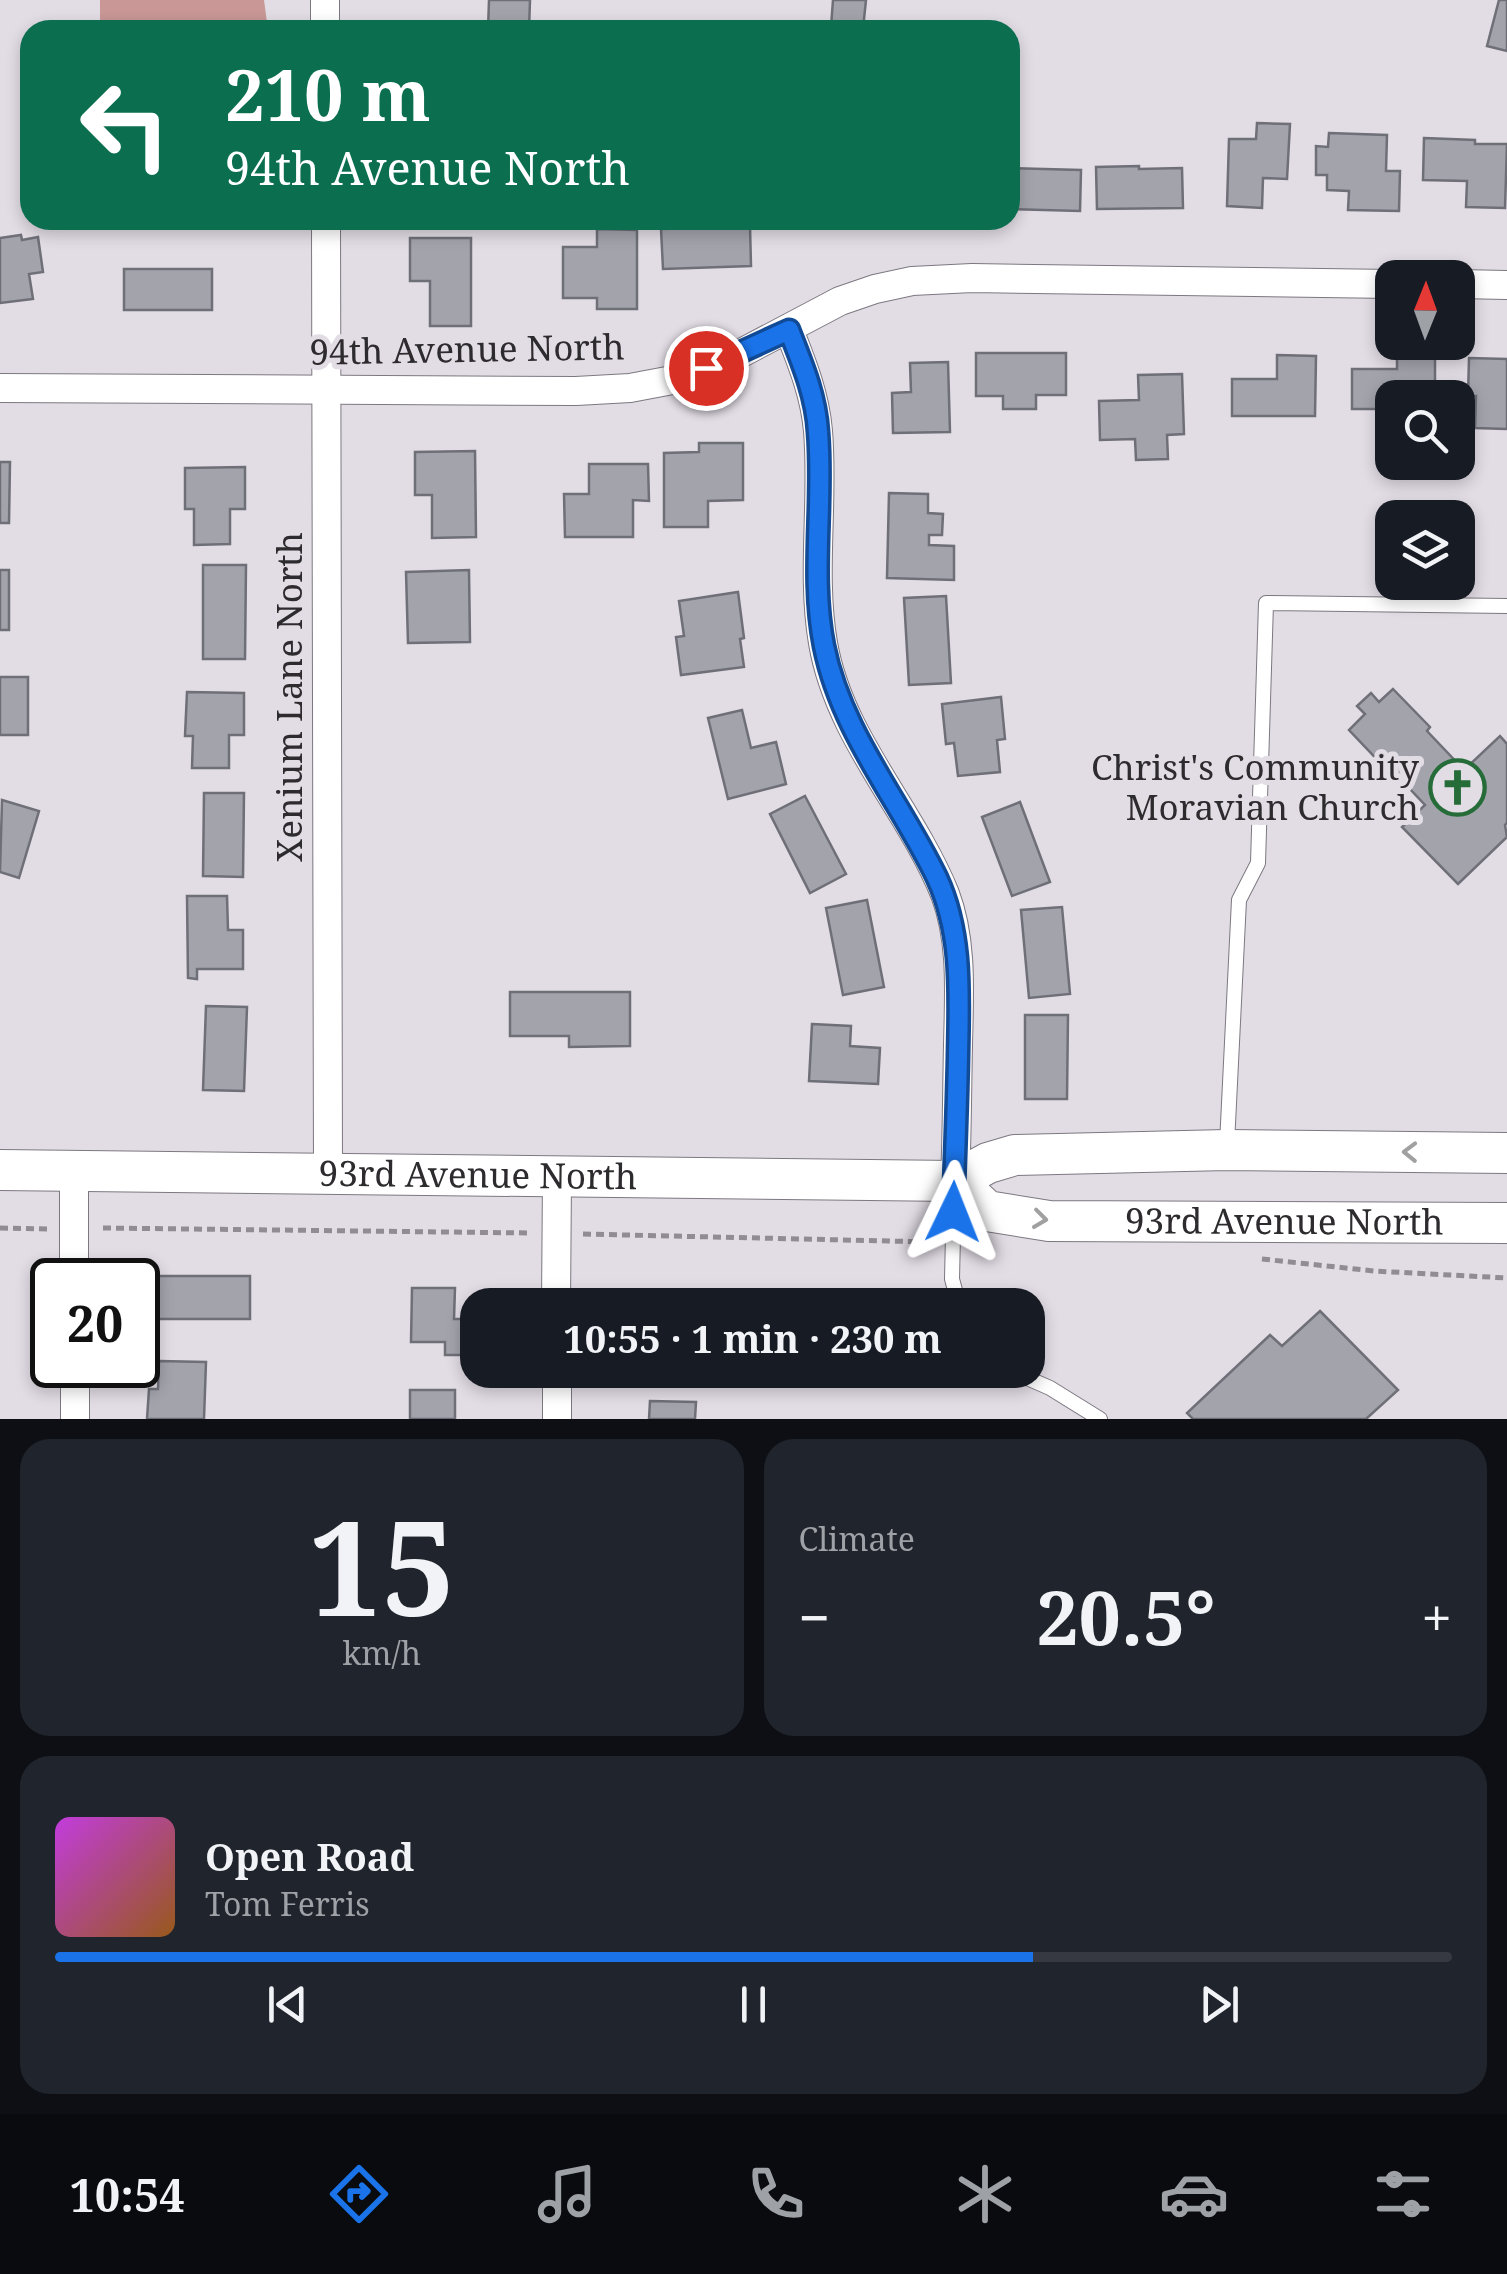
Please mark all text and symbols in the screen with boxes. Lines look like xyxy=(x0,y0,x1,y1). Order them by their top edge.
text: 210 m xyxy=(225,46,431,142)
icon: left xyxy=(60,60,190,190)
text: 94th Avenue North xyxy=(225,137,630,198)
north arrow xyxy=(1375,260,1475,360)
map controls xyxy=(1375,260,1475,600)
street label: 94th Avenue North xyxy=(309,322,625,375)
pin xyxy=(664,326,749,411)
icon: arrive xyxy=(679,341,734,396)
button: search xyxy=(1375,380,1475,480)
button: layers xyxy=(1375,500,1475,600)
street label: Xenium Lane North xyxy=(265,532,312,862)
place label: Christ's Community Moravian Church xyxy=(1091,743,1419,830)
church icon: Christ's Community Moravian Church xyxy=(1428,758,1488,818)
one-way arrow xyxy=(1401,1141,1416,1163)
street label: 93rd Avenue North xyxy=(318,1149,637,1199)
position arrow xyxy=(901,1160,1005,1264)
street label: 93rd Avenue North xyxy=(1125,1196,1444,1245)
one-way arrow xyxy=(1032,1208,1048,1229)
speed limit sign: 20 xyxy=(30,1258,160,1388)
text: 10:55 · 1 min · 230 m xyxy=(563,1312,942,1364)
text: 15 xyxy=(308,1477,455,1654)
text: Climate xyxy=(799,1517,915,1560)
text: 20.5° xyxy=(1036,1565,1215,1667)
text: − xyxy=(799,1579,830,1654)
text: + xyxy=(1421,1579,1452,1654)
text: km/h xyxy=(343,1631,421,1674)
text: Open Road xyxy=(205,1830,414,1882)
text: Tom Ferris xyxy=(205,1882,370,1925)
icon: previous xyxy=(260,1977,315,2032)
icon: pause xyxy=(726,1977,781,2032)
icon: next xyxy=(1192,1977,1247,2032)
icon: directions xyxy=(324,2159,394,2229)
icon: music xyxy=(532,2159,602,2229)
icon: phone xyxy=(741,2159,811,2229)
icon: climate xyxy=(950,2159,1020,2229)
icon: car xyxy=(1159,2159,1229,2229)
icon: filters xyxy=(1368,2159,1438,2229)
text: 10:54 xyxy=(69,2164,185,2225)

